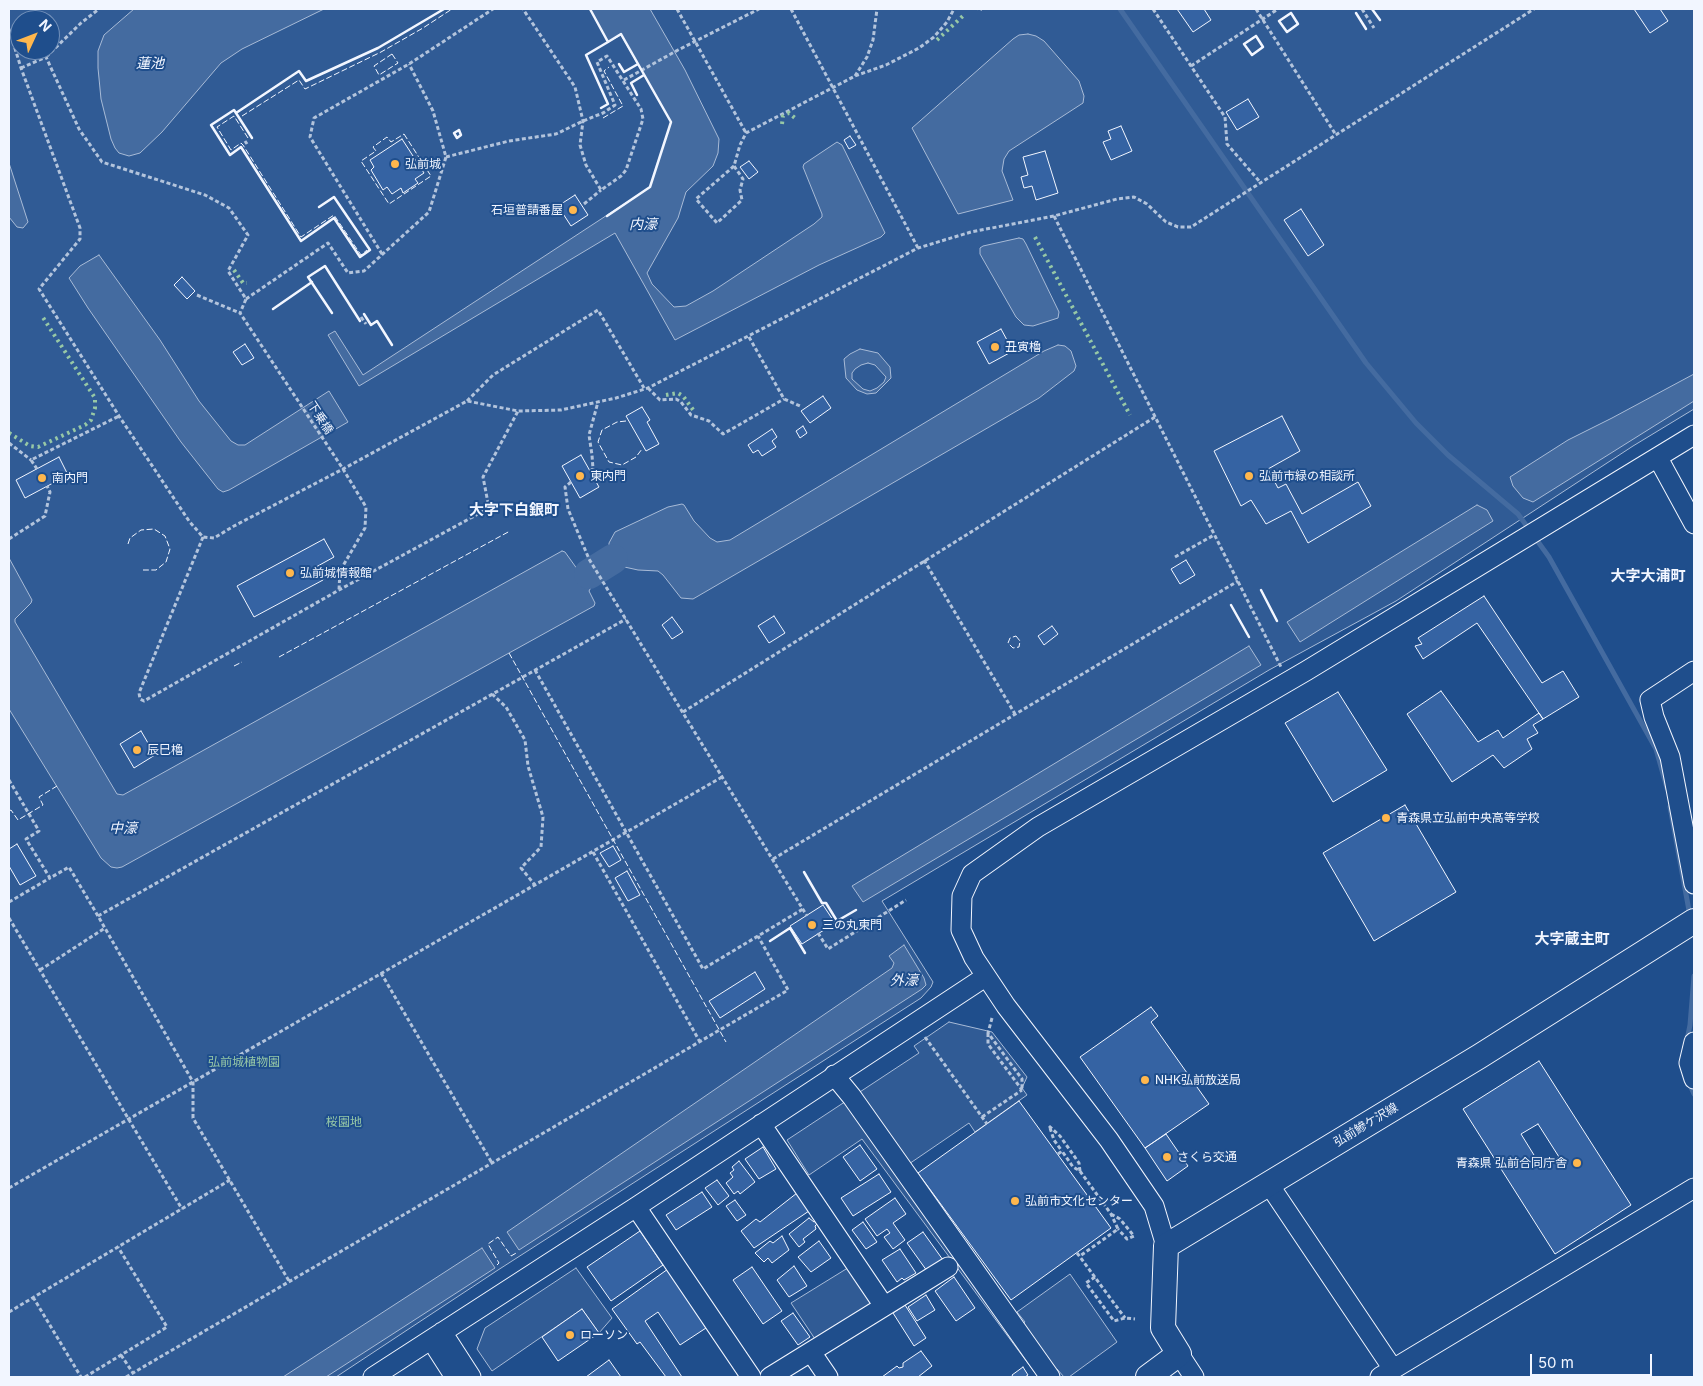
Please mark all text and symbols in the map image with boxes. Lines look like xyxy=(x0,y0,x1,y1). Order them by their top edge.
north arrow xyxy=(10,10,60,60)
text: N xyxy=(36,15,55,35)
water label: 蓮池 xyxy=(136,56,164,72)
place label: 弘前城 xyxy=(405,157,441,171)
marker: 弘前城 xyxy=(389,158,401,170)
place label: 石垣普請番屋 xyxy=(491,203,563,217)
marker: 石垣普請番屋 xyxy=(567,204,579,216)
water label: 内濠 xyxy=(629,217,657,233)
place label: 丑寅櫓 xyxy=(1005,340,1041,354)
marker: 丑寅櫓 xyxy=(989,341,1001,353)
street label: 下乗橋 xyxy=(304,399,336,437)
place label: 東内門 xyxy=(590,469,626,483)
place label: 弘前市緑の相談所 xyxy=(1259,469,1355,483)
marker: 東内門 xyxy=(574,470,586,482)
marker: 弘前市緑の相談所 xyxy=(1243,470,1255,482)
place label: 南内門 xyxy=(52,471,88,485)
marker: 南内門 xyxy=(36,472,48,484)
district label: 大字下白銀町 xyxy=(469,501,559,519)
place label: 弘前城情報館 xyxy=(300,566,372,580)
marker: 弘前城情報館 xyxy=(284,567,296,579)
district label: 大字大浦町 xyxy=(1611,567,1685,585)
place label: 辰巳櫓 xyxy=(147,743,183,757)
marker: 辰巳櫓 xyxy=(131,744,143,756)
place label: 青森県立弘前中央高等学校 xyxy=(1396,811,1540,825)
marker: 青森県立弘前中央高等学校 xyxy=(1380,812,1392,824)
water label: 中濠 xyxy=(109,821,137,837)
place label: 三の丸東門 xyxy=(822,918,882,932)
marker: 三の丸東門 xyxy=(806,919,818,931)
district label: 大字蔵主町 xyxy=(1535,930,1609,948)
water label: 外濠 xyxy=(890,973,918,989)
park label: 弘前城植物園 xyxy=(208,1055,280,1069)
place label: NHK弘前放送局 xyxy=(1155,1073,1241,1087)
marker: NHK弘前放送局 xyxy=(1139,1074,1151,1086)
street label: 弘前鰺ケ沢線 xyxy=(1331,1100,1401,1150)
park label: 桜園地 xyxy=(326,1115,362,1129)
place label: さくら交通 xyxy=(1177,1150,1237,1164)
marker: さくら交通 xyxy=(1161,1151,1173,1163)
place label: 青森県 弘前合同庁舎 xyxy=(1456,1156,1567,1170)
marker: 青森県 弘前合同庁舎 xyxy=(1571,1157,1583,1169)
place label: 弘前市文化センター xyxy=(1025,1194,1133,1208)
marker: 弘前市文化センター xyxy=(1009,1195,1021,1207)
place label: ローソン xyxy=(580,1328,628,1342)
marker: ローソン xyxy=(564,1329,576,1341)
scale bar xyxy=(1533,1344,1656,1376)
text: 50 m xyxy=(1538,1353,1574,1372)

